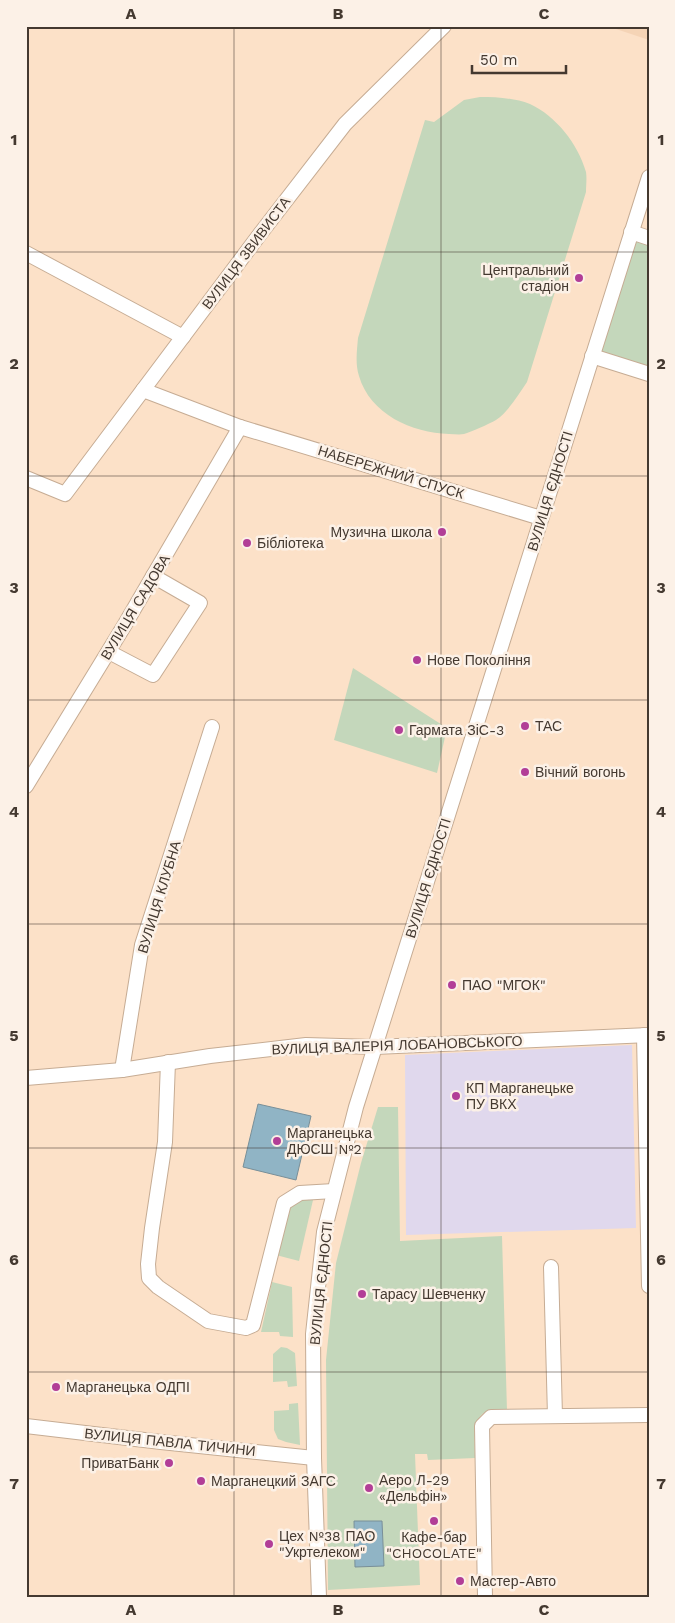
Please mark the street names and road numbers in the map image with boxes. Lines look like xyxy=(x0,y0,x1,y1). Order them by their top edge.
street label: ВУЛИЦЯ ЗВИВИСТА xyxy=(199,193,294,312)
street label: ВУЛИЦЯ ЄДНОСТІ xyxy=(524,429,576,553)
street label: НАБЕРЕЖНИЙ СПУСК xyxy=(316,441,467,502)
street label: ВУЛИЦЯ САДОВА xyxy=(97,551,173,663)
street label: ВУЛИЦЯ ЄДНОСТІ xyxy=(402,816,454,940)
street label: ВУЛИЦЯ КЛУБНА xyxy=(134,838,184,955)
street label: ВУЛИЦЯ ВАЛЕРІЯ ЛОБАНОВСЬКОГО xyxy=(271,1033,523,1057)
street label: ВУЛИЦЯ ЄДНОСТІ xyxy=(307,1220,335,1346)
street label: ВУЛИЦЯ ПАВЛА ТИЧИНИ xyxy=(84,1425,256,1459)

